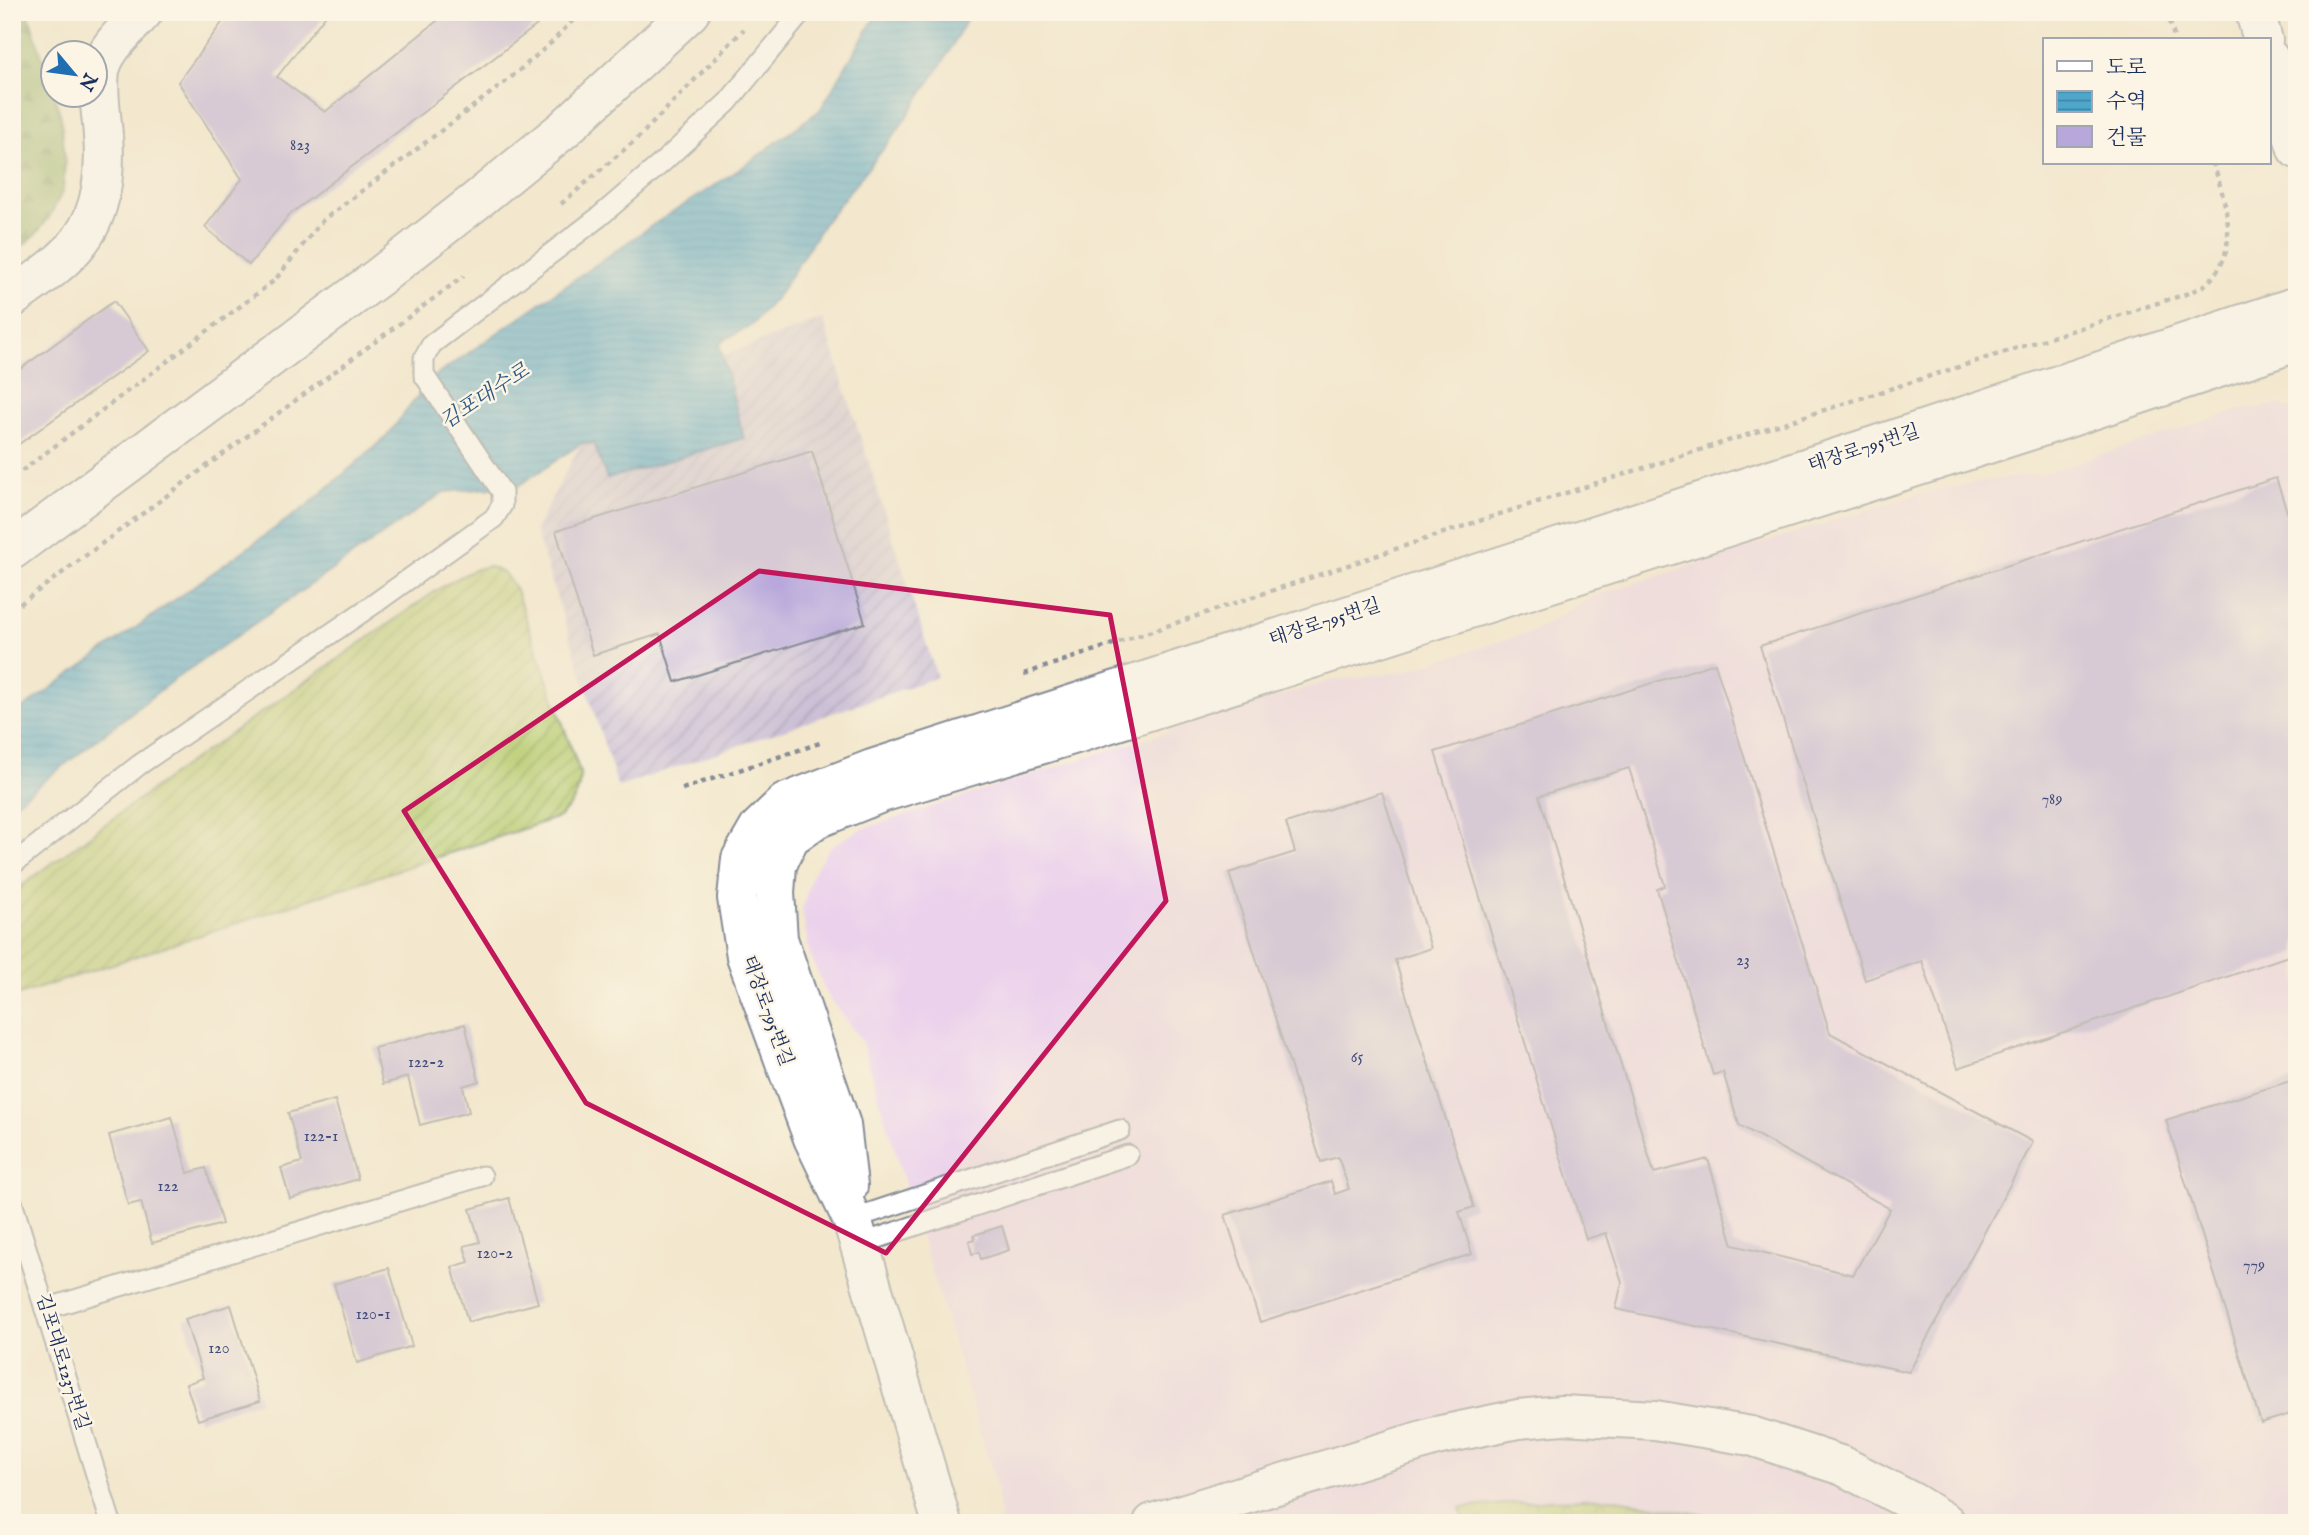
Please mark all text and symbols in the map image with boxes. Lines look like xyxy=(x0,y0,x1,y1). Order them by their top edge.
north arrow xyxy=(38,38,108,108)
legend xyxy=(2043,38,2270,164)
text: 도로 xyxy=(2106,55,2147,82)
text: N xyxy=(72,67,102,95)
text: 수역 xyxy=(2106,89,2147,116)
text: 건물 xyxy=(2106,125,2147,152)
house number: 823 xyxy=(290,136,310,156)
water label: 김포대수로 xyxy=(435,358,535,436)
street label: 태장로795번길 xyxy=(1805,420,1923,478)
street label: 태장로795번길 xyxy=(1266,594,1384,652)
house number: 789 xyxy=(2042,790,2062,810)
house number: 23 xyxy=(1736,951,1750,971)
street label: 태장로795번길 xyxy=(736,952,798,1070)
house number: 65 xyxy=(1351,1048,1363,1068)
house number: 122-2 xyxy=(408,1053,444,1073)
house number: 122-1 xyxy=(304,1127,338,1147)
house number: 122 xyxy=(158,1177,178,1197)
house number: 120-2 xyxy=(477,1244,513,1264)
house number: 779 xyxy=(2243,1256,2265,1276)
street label: 김포대로1237번길 xyxy=(30,1291,94,1433)
house number: 120-1 xyxy=(356,1305,390,1325)
house number: 120 xyxy=(208,1339,230,1359)

